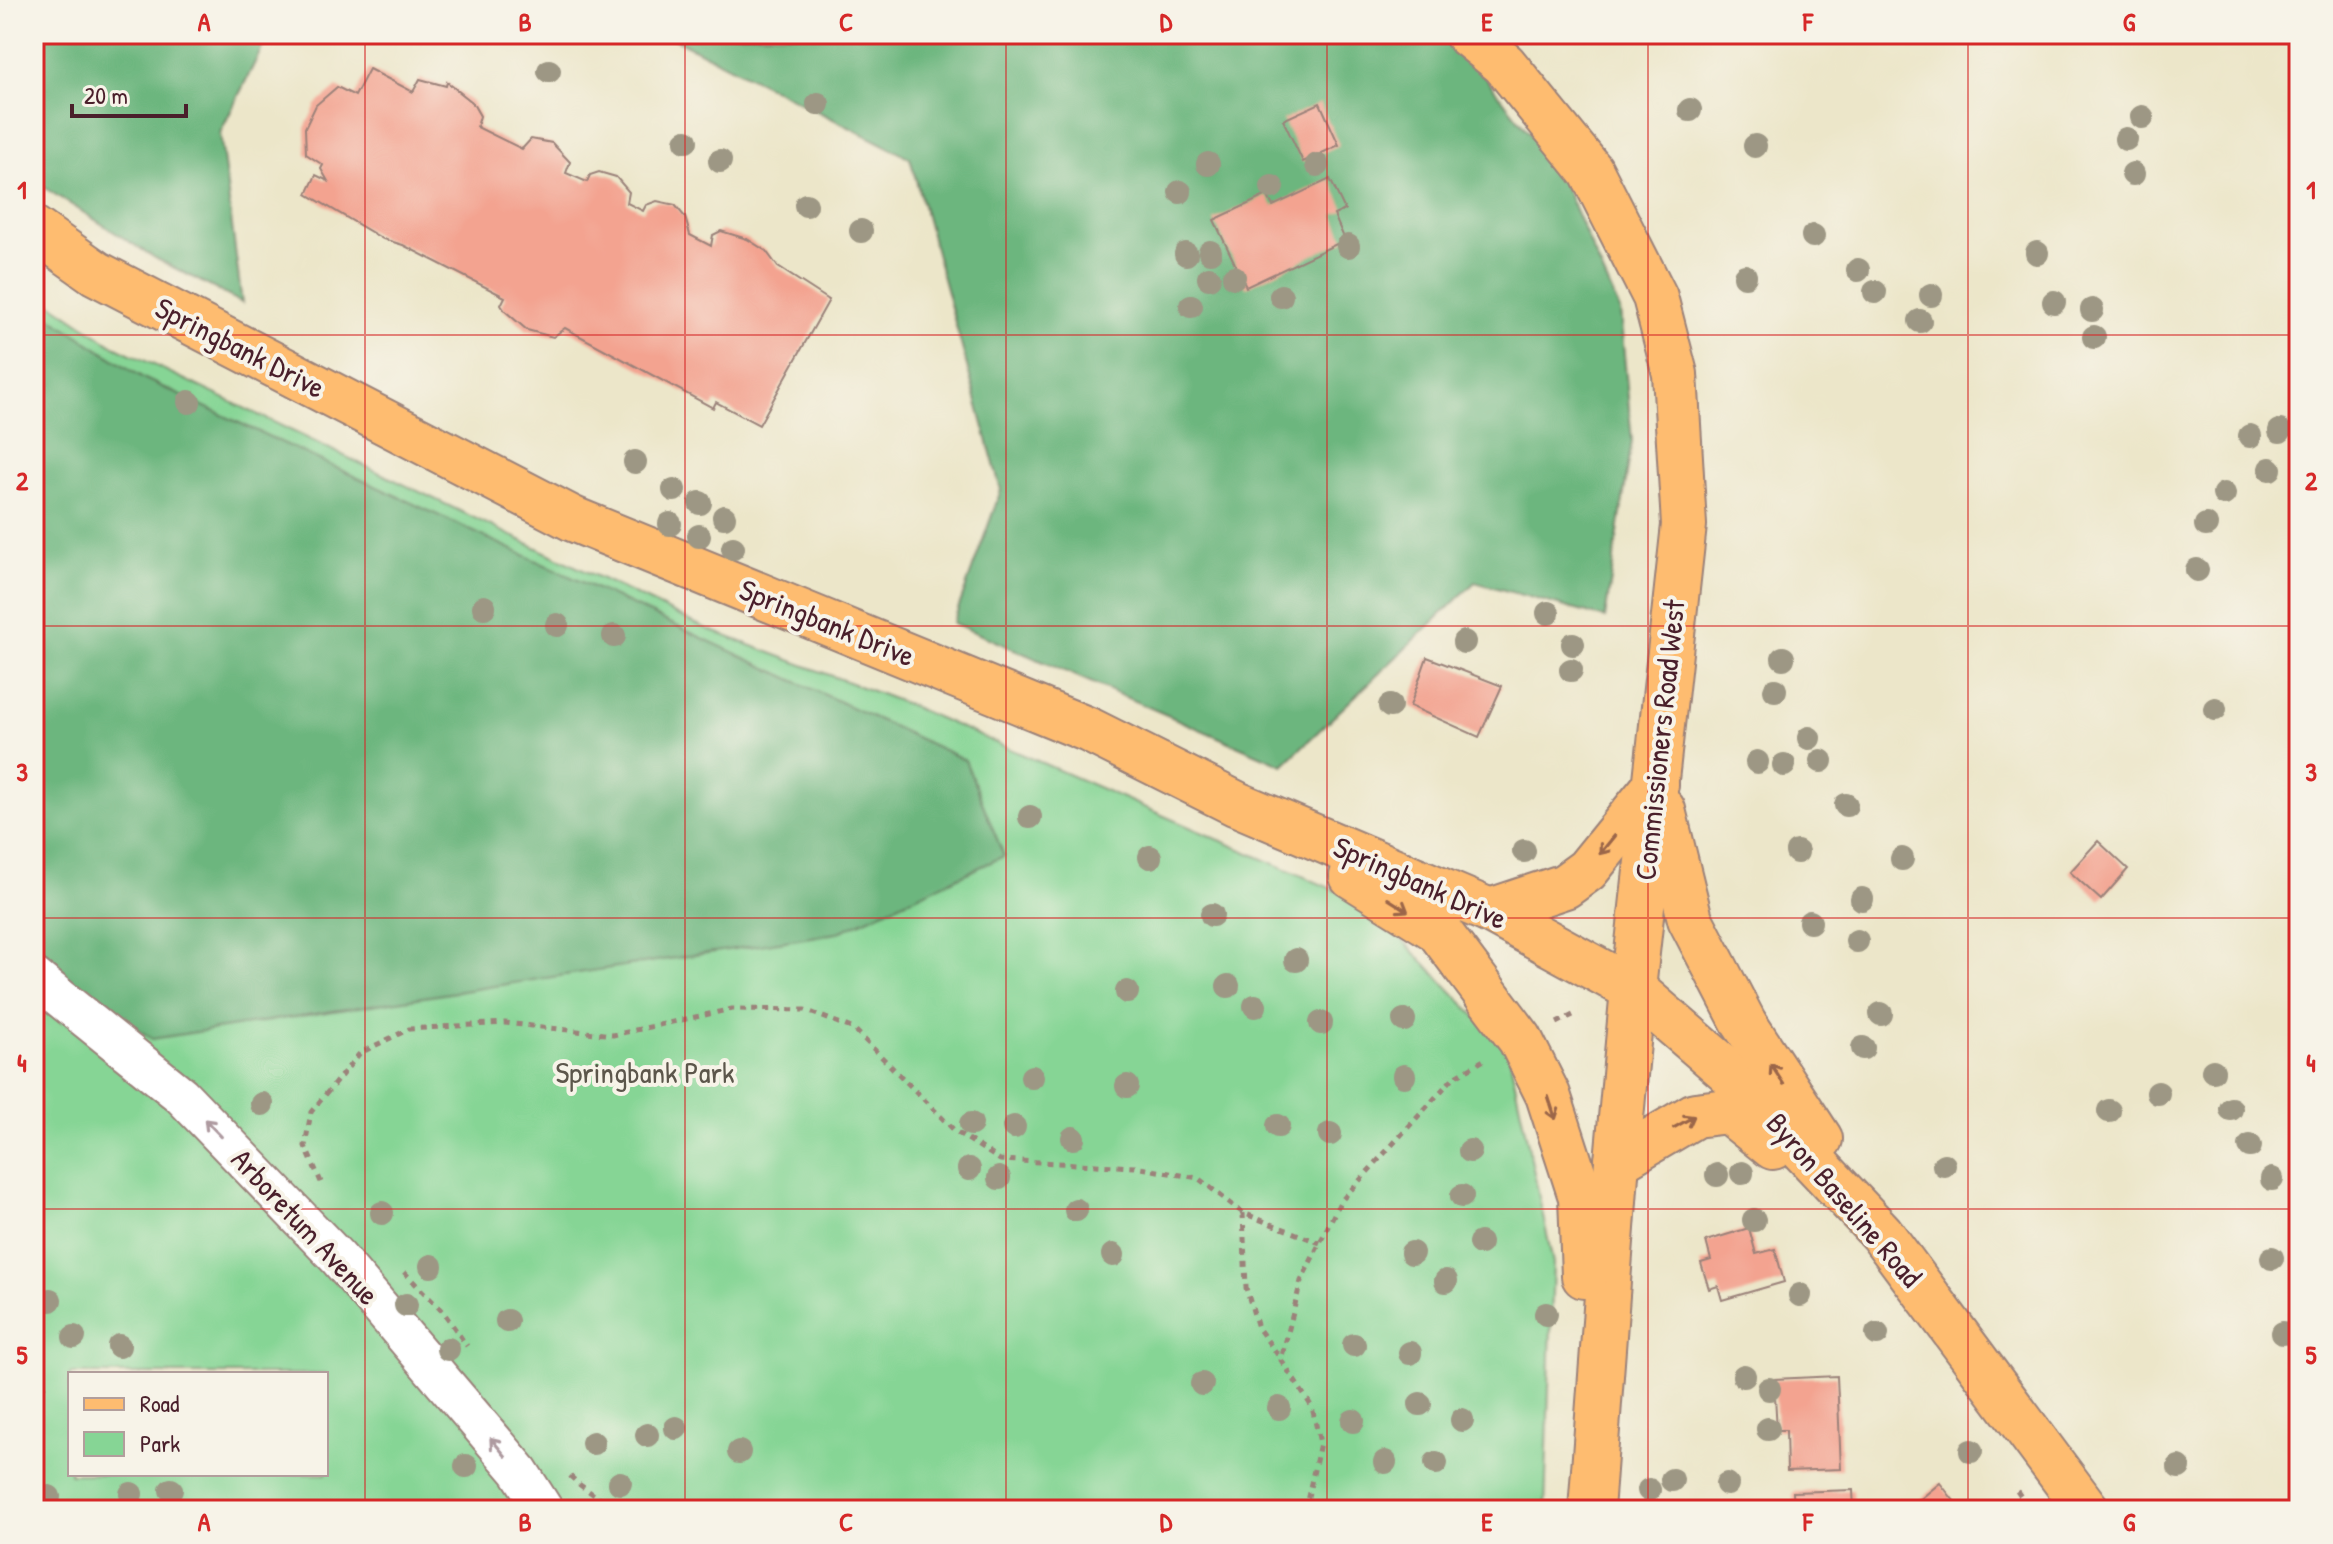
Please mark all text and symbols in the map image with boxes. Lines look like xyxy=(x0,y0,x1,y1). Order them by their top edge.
text: A xyxy=(198,4,211,39)
text: B xyxy=(518,4,532,39)
text: C xyxy=(839,4,853,39)
text: D xyxy=(1160,4,1173,39)
text: E xyxy=(1481,4,1493,39)
text: F xyxy=(1802,4,1814,39)
text: G xyxy=(2123,4,2136,39)
scale bar xyxy=(72,68,186,118)
text: 20 m xyxy=(84,79,128,111)
text: 1 xyxy=(17,172,27,207)
text: 1 xyxy=(2306,172,2316,207)
street label: Springbank Drive xyxy=(149,287,332,407)
text: 2 xyxy=(16,463,29,498)
text: 2 xyxy=(2305,463,2318,498)
street label: Springbank Drive xyxy=(734,569,921,675)
street label: Commissioners Road West xyxy=(1624,597,1694,882)
text: 3 xyxy=(16,754,28,789)
text: 3 xyxy=(2305,754,2317,789)
street label: Springbank Drive xyxy=(1328,826,1513,938)
one-way arrow xyxy=(1598,834,1616,855)
one-way arrow xyxy=(1386,897,1409,913)
text: 4 xyxy=(17,1045,27,1080)
text: 4 xyxy=(2306,1045,2316,1080)
park label: Springbank Park xyxy=(555,1052,735,1092)
one-way arrow xyxy=(1769,1063,1785,1086)
one-way arrow xyxy=(1546,1095,1561,1120)
street label: Byron Baseline Road xyxy=(1758,1104,1932,1295)
one-way arrow xyxy=(1672,1114,1695,1130)
one-way arrow xyxy=(204,1119,223,1138)
street label: Arboretum Avenue xyxy=(223,1140,389,1313)
text: 5 xyxy=(17,1337,28,1372)
text: 5 xyxy=(2306,1337,2317,1372)
legend xyxy=(68,1372,328,1476)
text: Road xyxy=(140,1387,179,1419)
text: Park xyxy=(140,1427,180,1459)
one-way arrow xyxy=(489,1437,507,1457)
text: A xyxy=(198,1504,211,1539)
text: B xyxy=(518,1504,532,1539)
text: C xyxy=(839,1504,853,1539)
text: D xyxy=(1160,1504,1173,1539)
text: E xyxy=(1481,1504,1493,1539)
text: F xyxy=(1802,1504,1814,1539)
text: G xyxy=(2123,1504,2136,1539)

